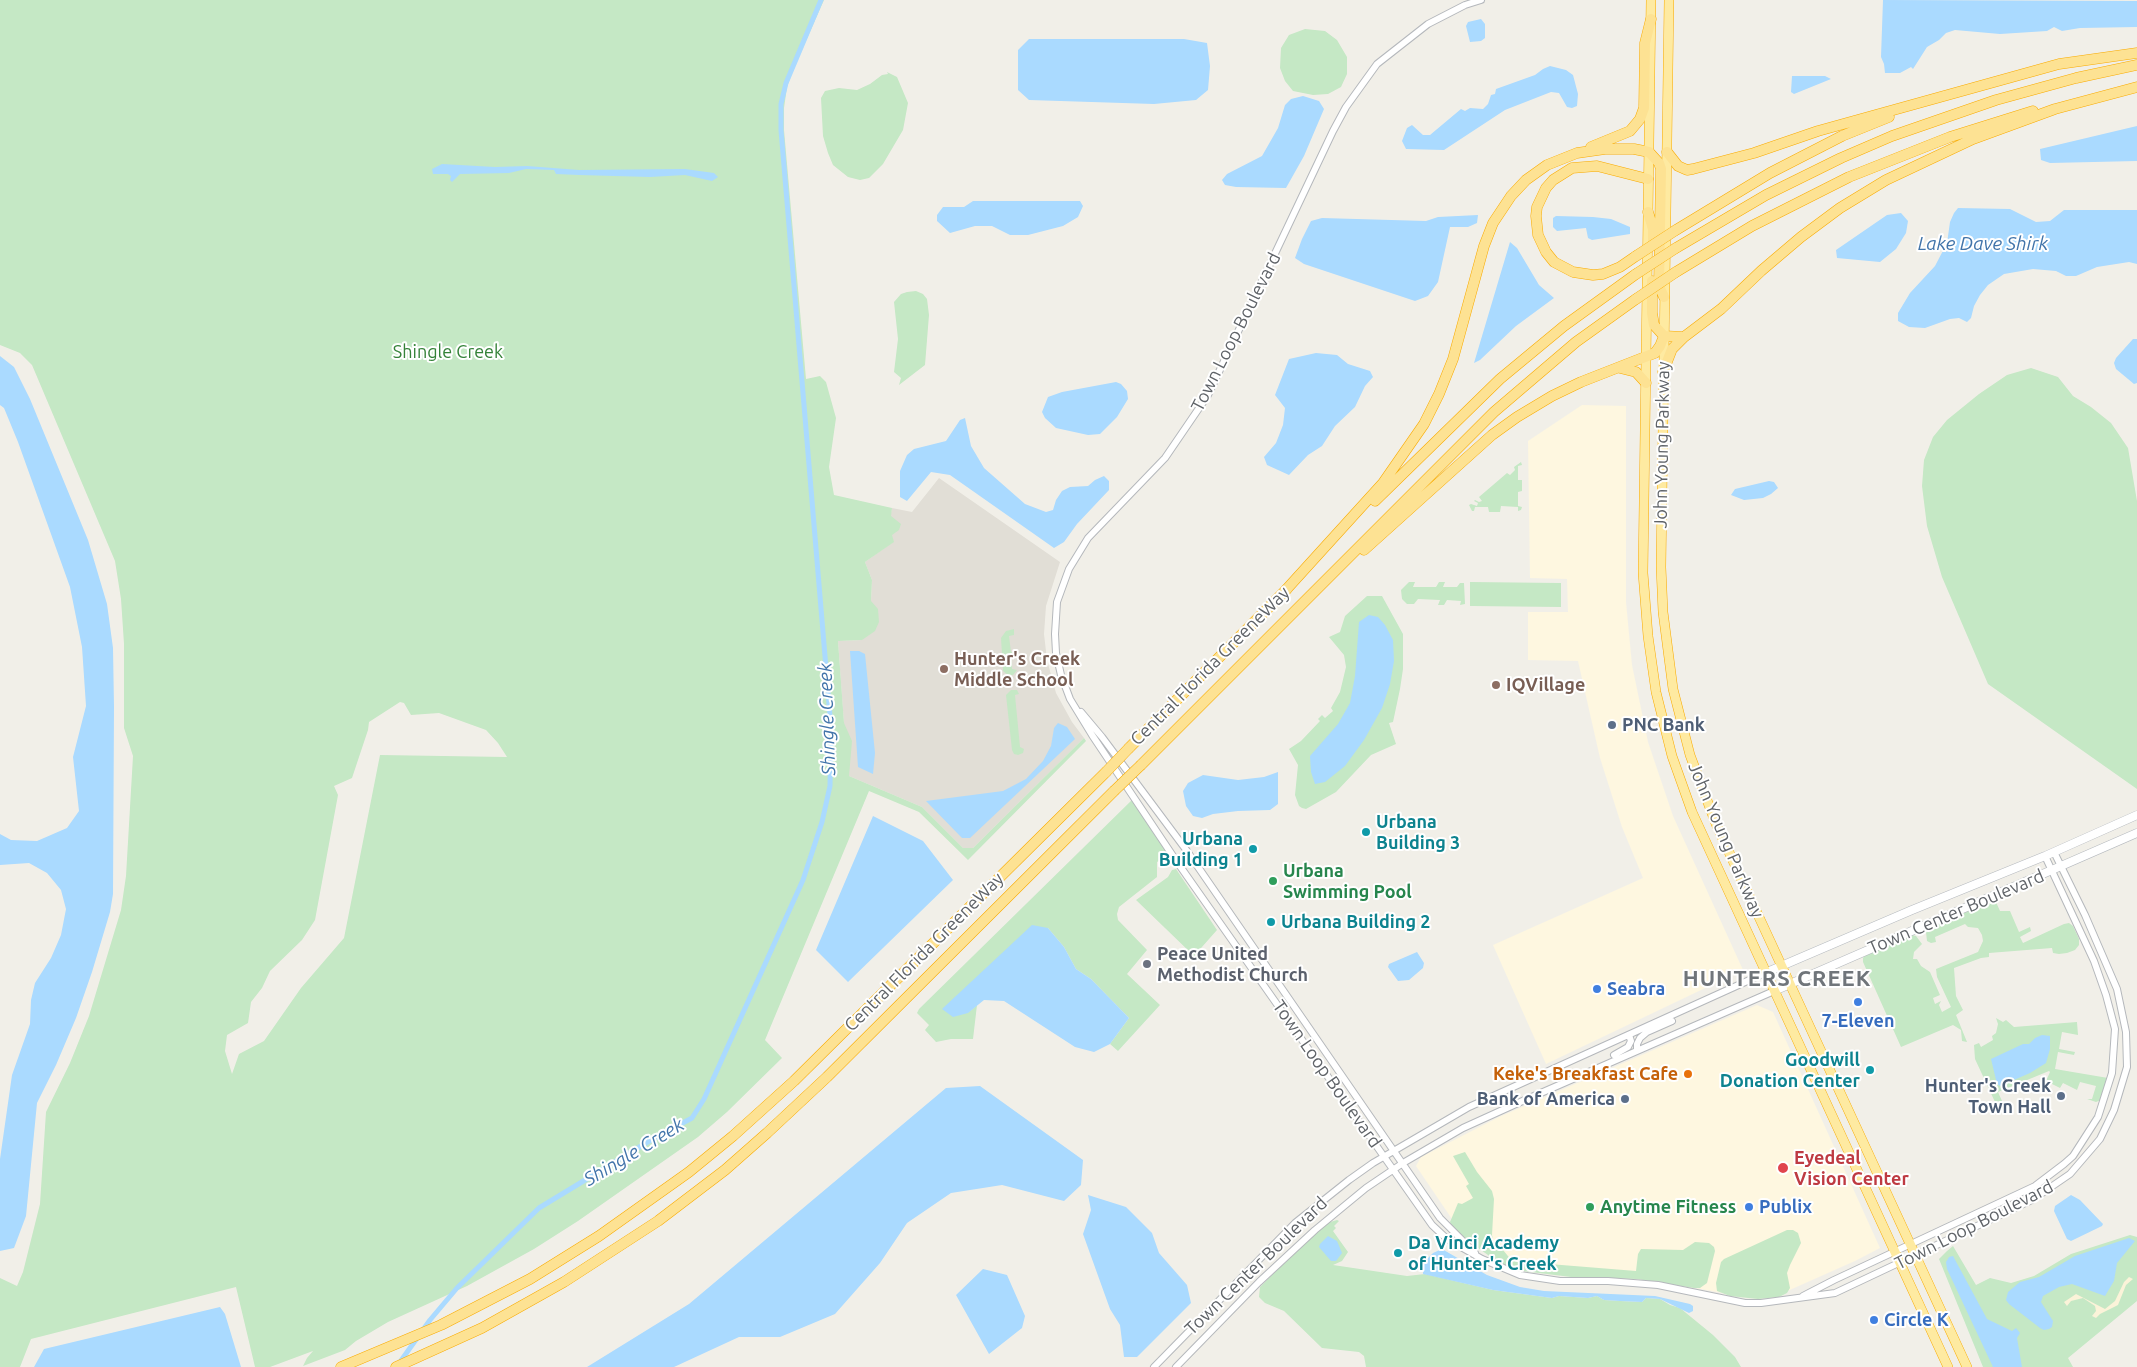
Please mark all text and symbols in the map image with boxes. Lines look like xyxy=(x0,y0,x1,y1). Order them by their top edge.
water label: Lake Dave Shirk xyxy=(1918,233,2048,255)
street label: Town Loop Boulevard xyxy=(1187,249,1285,415)
park label: Shingle Creek xyxy=(393,341,503,363)
street label: John Young Parkway xyxy=(1650,361,1674,529)
street label: Central Florida GreeneWay xyxy=(1126,582,1294,750)
place label: Hunter's Creek Middle School xyxy=(954,648,1080,691)
water label: Shingle Creek xyxy=(814,662,840,776)
marker: Hunter's Creek Middle School xyxy=(938,663,950,675)
place label: IQVillage xyxy=(1506,674,1585,696)
marker: IQVillage xyxy=(1490,679,1502,691)
place label: PNC Bank xyxy=(1622,714,1705,736)
marker: PNC Bank xyxy=(1606,719,1618,731)
street label: John Young Parkway xyxy=(1683,759,1769,921)
place label: Urbana Building 3 xyxy=(1376,811,1460,854)
marker: Urbana Building 3 xyxy=(1360,826,1372,838)
place label: Urbana Building 1 xyxy=(1159,828,1243,871)
marker: Urbana Building 1 xyxy=(1247,843,1259,855)
place label: Urbana Swimming Pool xyxy=(1283,860,1412,902)
street label: Town Center Boulevard xyxy=(1865,865,2047,959)
street label: Central Florida GreeneWay xyxy=(840,868,1008,1036)
marker: Urbana Swimming Pool xyxy=(1267,875,1279,887)
place label: Urbana Building 2 xyxy=(1281,911,1430,933)
marker: Urbana Building 2 xyxy=(1265,916,1277,928)
place label: Peace United Methodist Church xyxy=(1157,943,1308,986)
marker: Peace United Methodist Church xyxy=(1141,958,1153,970)
district label: HUNTERS CREEK xyxy=(1681,966,1873,992)
place label: Seabra xyxy=(1607,978,1665,1000)
marker: Seabra xyxy=(1591,983,1603,995)
street label: Town Loop Boulevard xyxy=(1268,996,1386,1152)
marker: 7-Eleven xyxy=(1852,996,1864,1008)
place label: 7-Eleven xyxy=(1822,1010,1894,1032)
place label: Goodwill Donation Center xyxy=(1720,1049,1860,1092)
place label: Keke's Breakfast Cafe xyxy=(1493,1063,1678,1085)
marker: Goodwill Donation Center xyxy=(1864,1064,1876,1076)
marker: Keke's Breakfast Cafe xyxy=(1682,1068,1694,1080)
place label: Hunter's Creek Town Hall xyxy=(1925,1075,2051,1118)
place label: Bank of America xyxy=(1477,1088,1615,1110)
marker: Hunter's Creek Town Hall xyxy=(2055,1090,2067,1102)
marker: Bank of America xyxy=(1619,1093,1631,1105)
water label: Shingle Creek xyxy=(580,1113,688,1191)
place label: Eyedeal Vision Center xyxy=(1794,1147,1909,1190)
marker: Eyedeal Vision Center xyxy=(1776,1161,1790,1175)
street label: Town Loop Boulevard xyxy=(1891,1176,2057,1274)
street label: Town Center Boulevard xyxy=(1180,1192,1332,1340)
place label: Anytime Fitness xyxy=(1600,1196,1736,1218)
place label: Publix xyxy=(1759,1196,1812,1218)
marker: Anytime Fitness xyxy=(1584,1201,1596,1213)
marker: Publix xyxy=(1743,1201,1755,1213)
place label: Da Vinci Academy of Hunter's Creek xyxy=(1408,1232,1559,1274)
marker: Da Vinci Academy of Hunter's Creek xyxy=(1392,1247,1404,1259)
place label: Circle K xyxy=(1884,1309,1949,1331)
marker: Circle K xyxy=(1868,1314,1880,1326)

